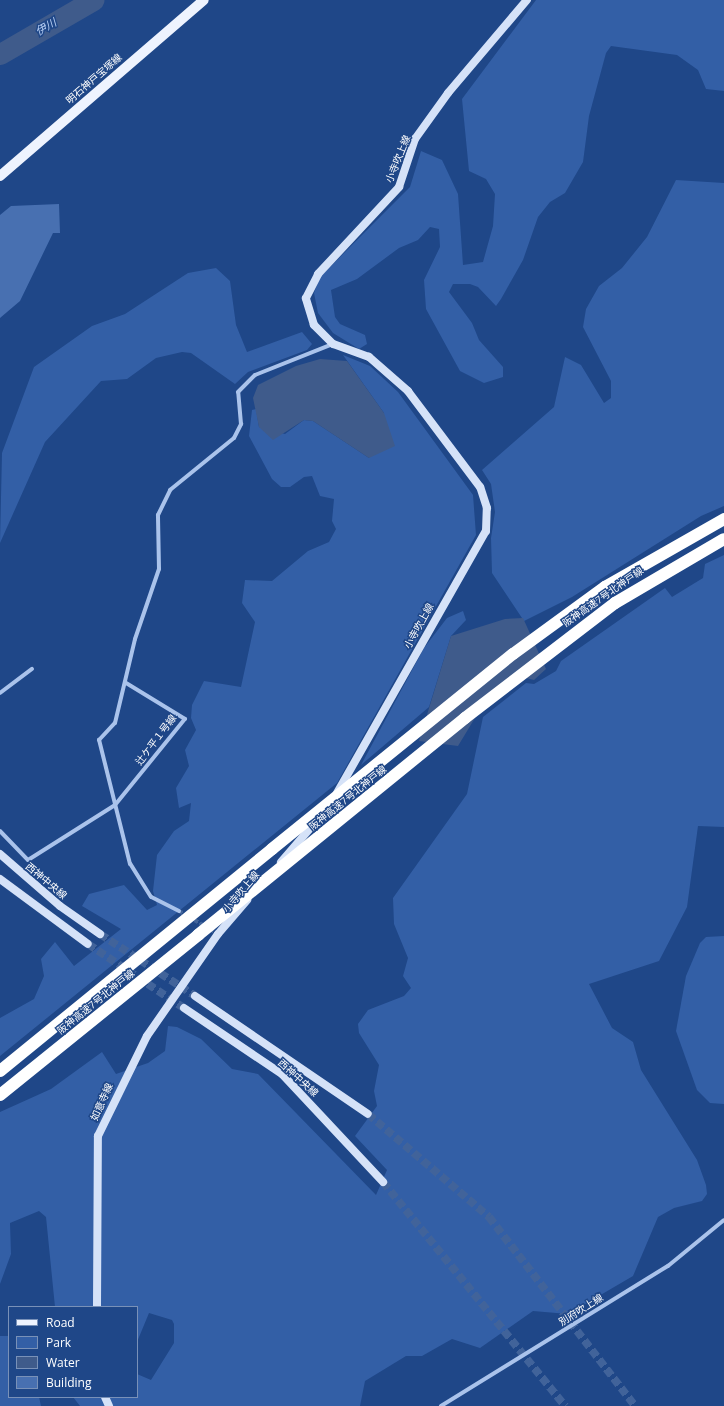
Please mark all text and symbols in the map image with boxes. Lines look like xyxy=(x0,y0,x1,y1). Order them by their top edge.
water label: 伊川 xyxy=(33,16,59,38)
street label: 明石神戸宝塚線 xyxy=(64,52,124,106)
street label: 小寺吹上線 xyxy=(383,134,413,184)
street label: 阪神高速7号北神戸線 xyxy=(560,565,646,629)
street label: 小寺吹上線 xyxy=(402,601,436,651)
street label: 辻ケ平１号線 xyxy=(133,712,179,768)
street label: 阪神高速7号北神戸線 xyxy=(307,763,389,833)
street label: 西神中央線 xyxy=(23,860,69,902)
street label: 小寺吹上線 xyxy=(220,869,262,915)
street label: 阪神高速7号北神戸線 xyxy=(55,967,137,1037)
street label: 西神中央線 xyxy=(275,1057,321,1099)
street label: 如意寺線 xyxy=(88,1081,116,1123)
street label: 別府吹上線 xyxy=(557,1292,605,1328)
legend xyxy=(8,1306,138,1398)
text: Road xyxy=(46,1314,75,1331)
text: Park xyxy=(46,1334,71,1351)
text: Water xyxy=(46,1354,80,1371)
text: Building xyxy=(46,1374,91,1391)

